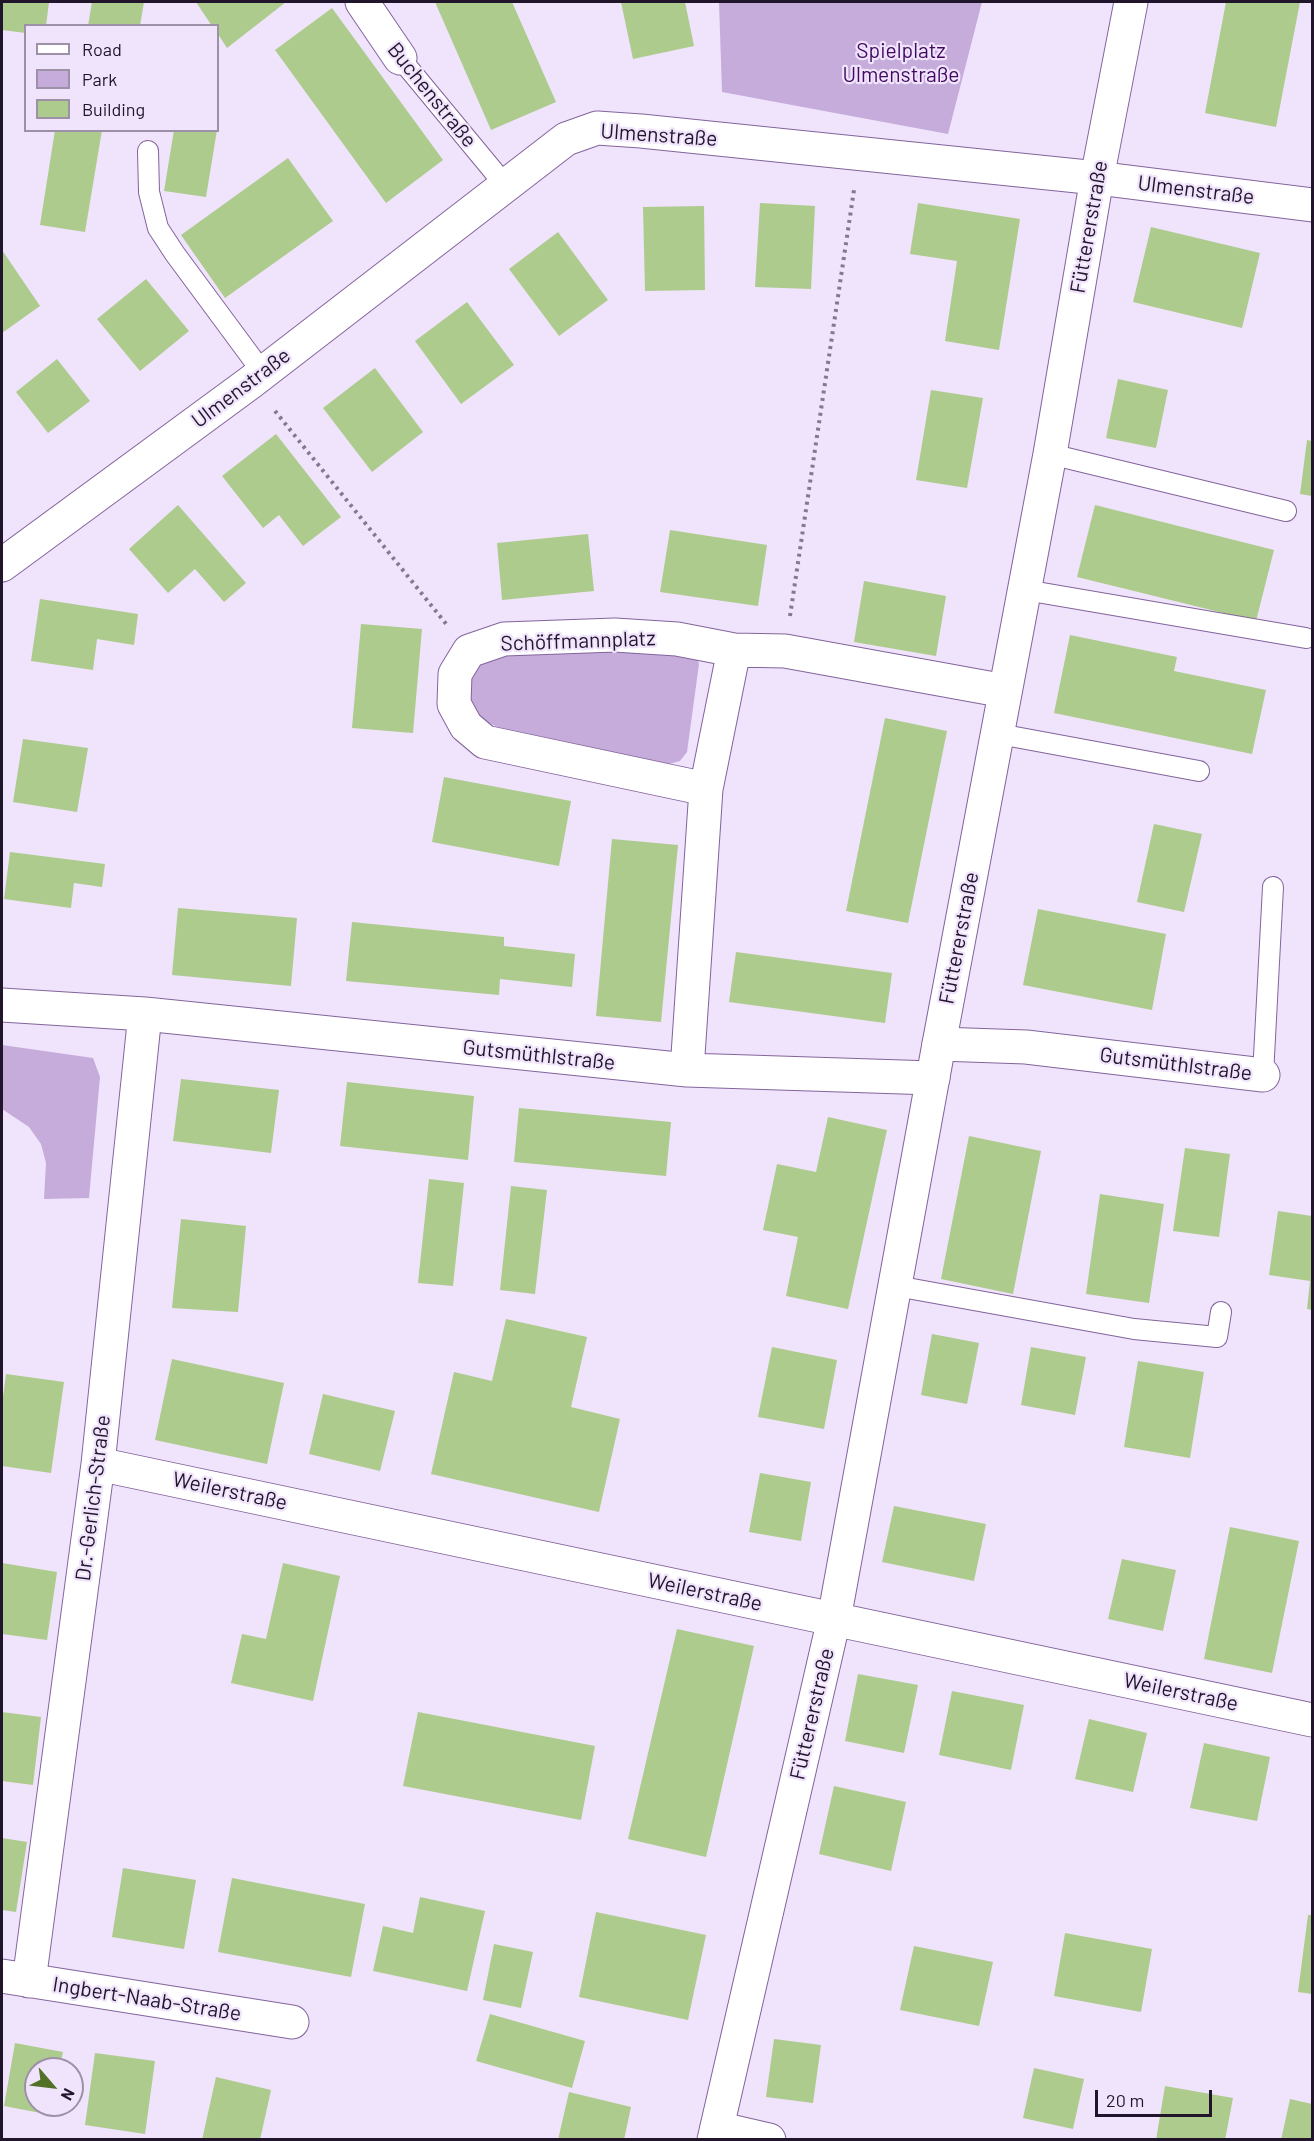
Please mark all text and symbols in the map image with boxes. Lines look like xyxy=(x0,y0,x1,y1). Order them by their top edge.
legend xyxy=(24,24,219,132)
street label: Buchenstraße xyxy=(382,37,482,153)
text: Road xyxy=(82,38,122,60)
park label: Spielplatz Ulmenstraße xyxy=(842,38,960,88)
text: Park xyxy=(82,68,117,90)
text: Building xyxy=(82,98,145,120)
street label: Ulmenstraße xyxy=(600,118,718,152)
street label: Füttererstraße xyxy=(1065,159,1113,295)
street label: Ulmenstraße xyxy=(1136,170,1256,210)
street label: Ulmenstraße xyxy=(187,343,295,433)
street label: Schöffmannplatz xyxy=(500,626,656,656)
street label: Füttererstraße xyxy=(934,870,984,1006)
street label: Gutsmüthlstraße xyxy=(461,1034,617,1076)
street label: Gutsmüthlstraße xyxy=(1098,1042,1254,1086)
street label: Dr.-Gerlich-Straße xyxy=(70,1414,116,1582)
street label: Weilerstraße xyxy=(170,1467,290,1515)
street label: Weilerstraße xyxy=(645,1568,765,1616)
street label: Füttererstraße xyxy=(785,1646,839,1782)
street label: Weilerstraße xyxy=(1121,1668,1241,1716)
street label: Ingbert-Naab-Straße xyxy=(51,1972,243,2026)
north arrow xyxy=(24,2057,84,2117)
scale bar xyxy=(1098,2078,1215,2116)
text: N xyxy=(58,2086,79,2104)
text: 20 m xyxy=(1106,2089,1144,2111)

